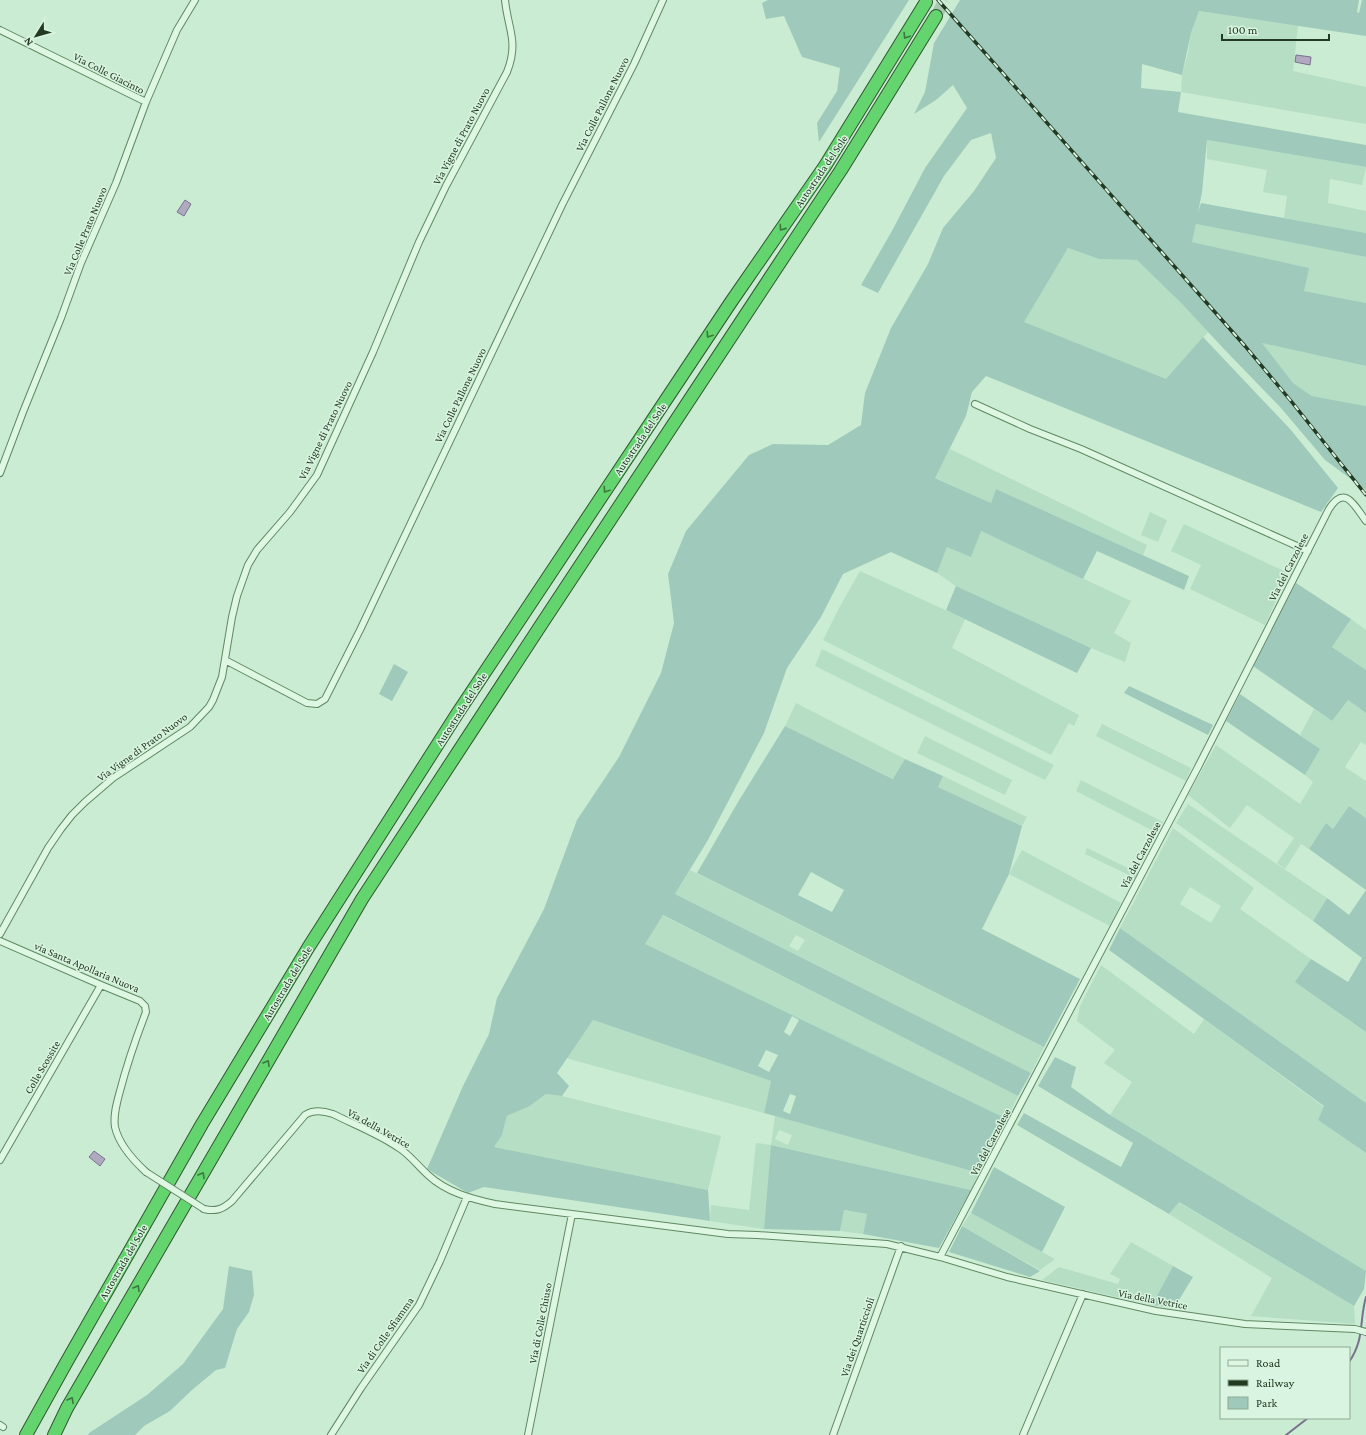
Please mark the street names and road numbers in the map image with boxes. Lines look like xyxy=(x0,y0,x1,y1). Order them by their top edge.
street label: Via Colle Giacinto xyxy=(72,50,147,96)
street label: Via Colle Pallone Nuovo xyxy=(573,54,631,153)
street label: Via Vigne di Prato Nuovo xyxy=(430,85,493,187)
street label: Autostrada del Sole xyxy=(792,132,850,209)
street label: Via Colle Prato Nuovo xyxy=(61,184,109,277)
street label: Via Colle Pallone Nuovo xyxy=(432,345,488,444)
street label: Via Vigne di Prato Nuovo xyxy=(296,378,355,482)
street label: Autostrada del Sole xyxy=(611,400,669,477)
street label: Via del Carzolese xyxy=(1266,531,1310,603)
street label: Autostrada del Sole xyxy=(433,670,489,748)
street label: Via Vigne di Prato Nuovo xyxy=(95,710,190,784)
street label: Via del Carzolese xyxy=(1117,819,1163,891)
street label: via Santa Apollaria Nuova xyxy=(31,939,141,995)
street label: Autostrada del Sole xyxy=(260,944,314,1022)
street label: Colle Scossite xyxy=(22,1038,62,1096)
street label: Via della Vetrice xyxy=(345,1106,413,1150)
street label: Via del Carzolese xyxy=(967,1106,1013,1178)
street label: Autostrada del Sole xyxy=(97,1222,149,1302)
street label: Via di Colle Chiuso xyxy=(526,1281,554,1365)
street label: Via della Vetrice xyxy=(1117,1286,1189,1312)
street label: Via di Colle Sfiamma xyxy=(354,1295,416,1375)
street label: Via dei Quarticcioli xyxy=(838,1295,876,1378)

